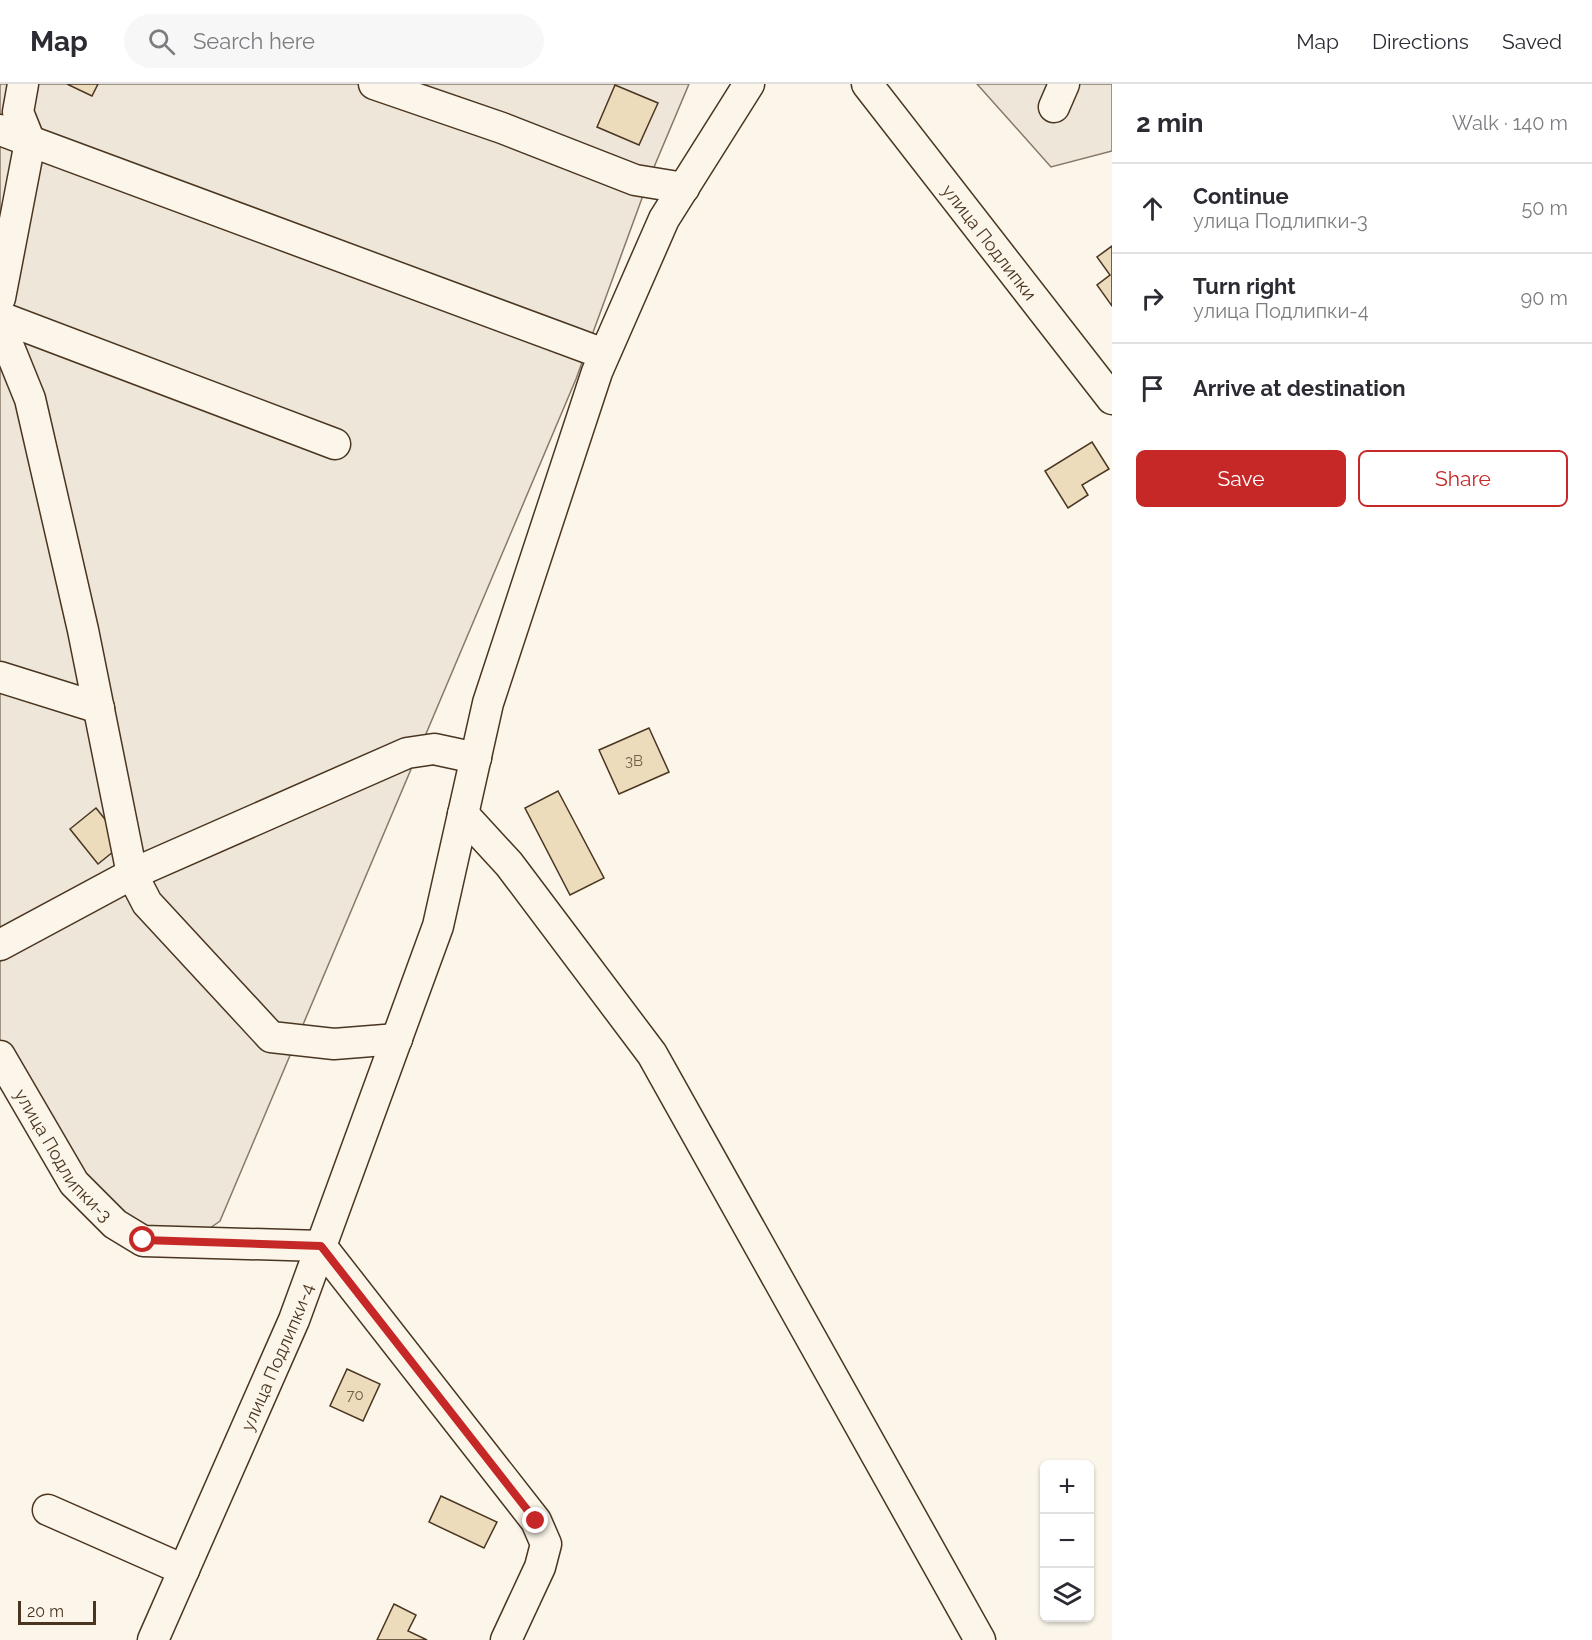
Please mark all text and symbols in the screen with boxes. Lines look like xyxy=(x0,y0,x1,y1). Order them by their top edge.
search box xyxy=(124,14,544,68)
text: Map xyxy=(30,25,88,58)
icon: search xyxy=(145,25,178,58)
text: Search here xyxy=(193,28,315,54)
text: Map xyxy=(1296,29,1339,54)
text: Directions xyxy=(1372,29,1469,54)
text: Saved xyxy=(1502,29,1562,54)
text: 2 min xyxy=(1136,108,1203,138)
text: Walk · 140 m xyxy=(1452,111,1568,135)
street label: улица Подлипки xyxy=(938,180,1041,304)
text: Continue xyxy=(1193,183,1289,209)
icon: ahead xyxy=(1136,192,1169,225)
text: 50 m xyxy=(1521,196,1568,220)
text: улица Подлипки-3 xyxy=(1193,209,1368,233)
text: Turn right xyxy=(1193,273,1296,299)
icon: right xyxy=(1136,282,1169,315)
text: 90 m xyxy=(1521,286,1568,310)
text: улица Подлипки-4 xyxy=(1193,299,1369,323)
icon: arrive xyxy=(1136,372,1169,405)
text: Arrive at destination xyxy=(1193,375,1406,401)
button: Save xyxy=(1136,450,1346,507)
button: Share xyxy=(1358,450,1568,507)
house number: 3В xyxy=(625,752,643,770)
street label: улица Подлипки-3 xyxy=(11,1085,117,1226)
route start xyxy=(129,1226,155,1252)
street label: улица Подлипки-4 xyxy=(236,1280,317,1434)
house number: 70 xyxy=(346,1386,364,1404)
map controls xyxy=(1040,1460,1094,1622)
button: + xyxy=(1040,1460,1094,1514)
route end xyxy=(522,1507,548,1533)
button: − xyxy=(1040,1514,1094,1568)
button: layers xyxy=(1040,1568,1094,1622)
scale bar xyxy=(18,1598,96,1626)
text: 20 m xyxy=(27,1602,64,1621)

